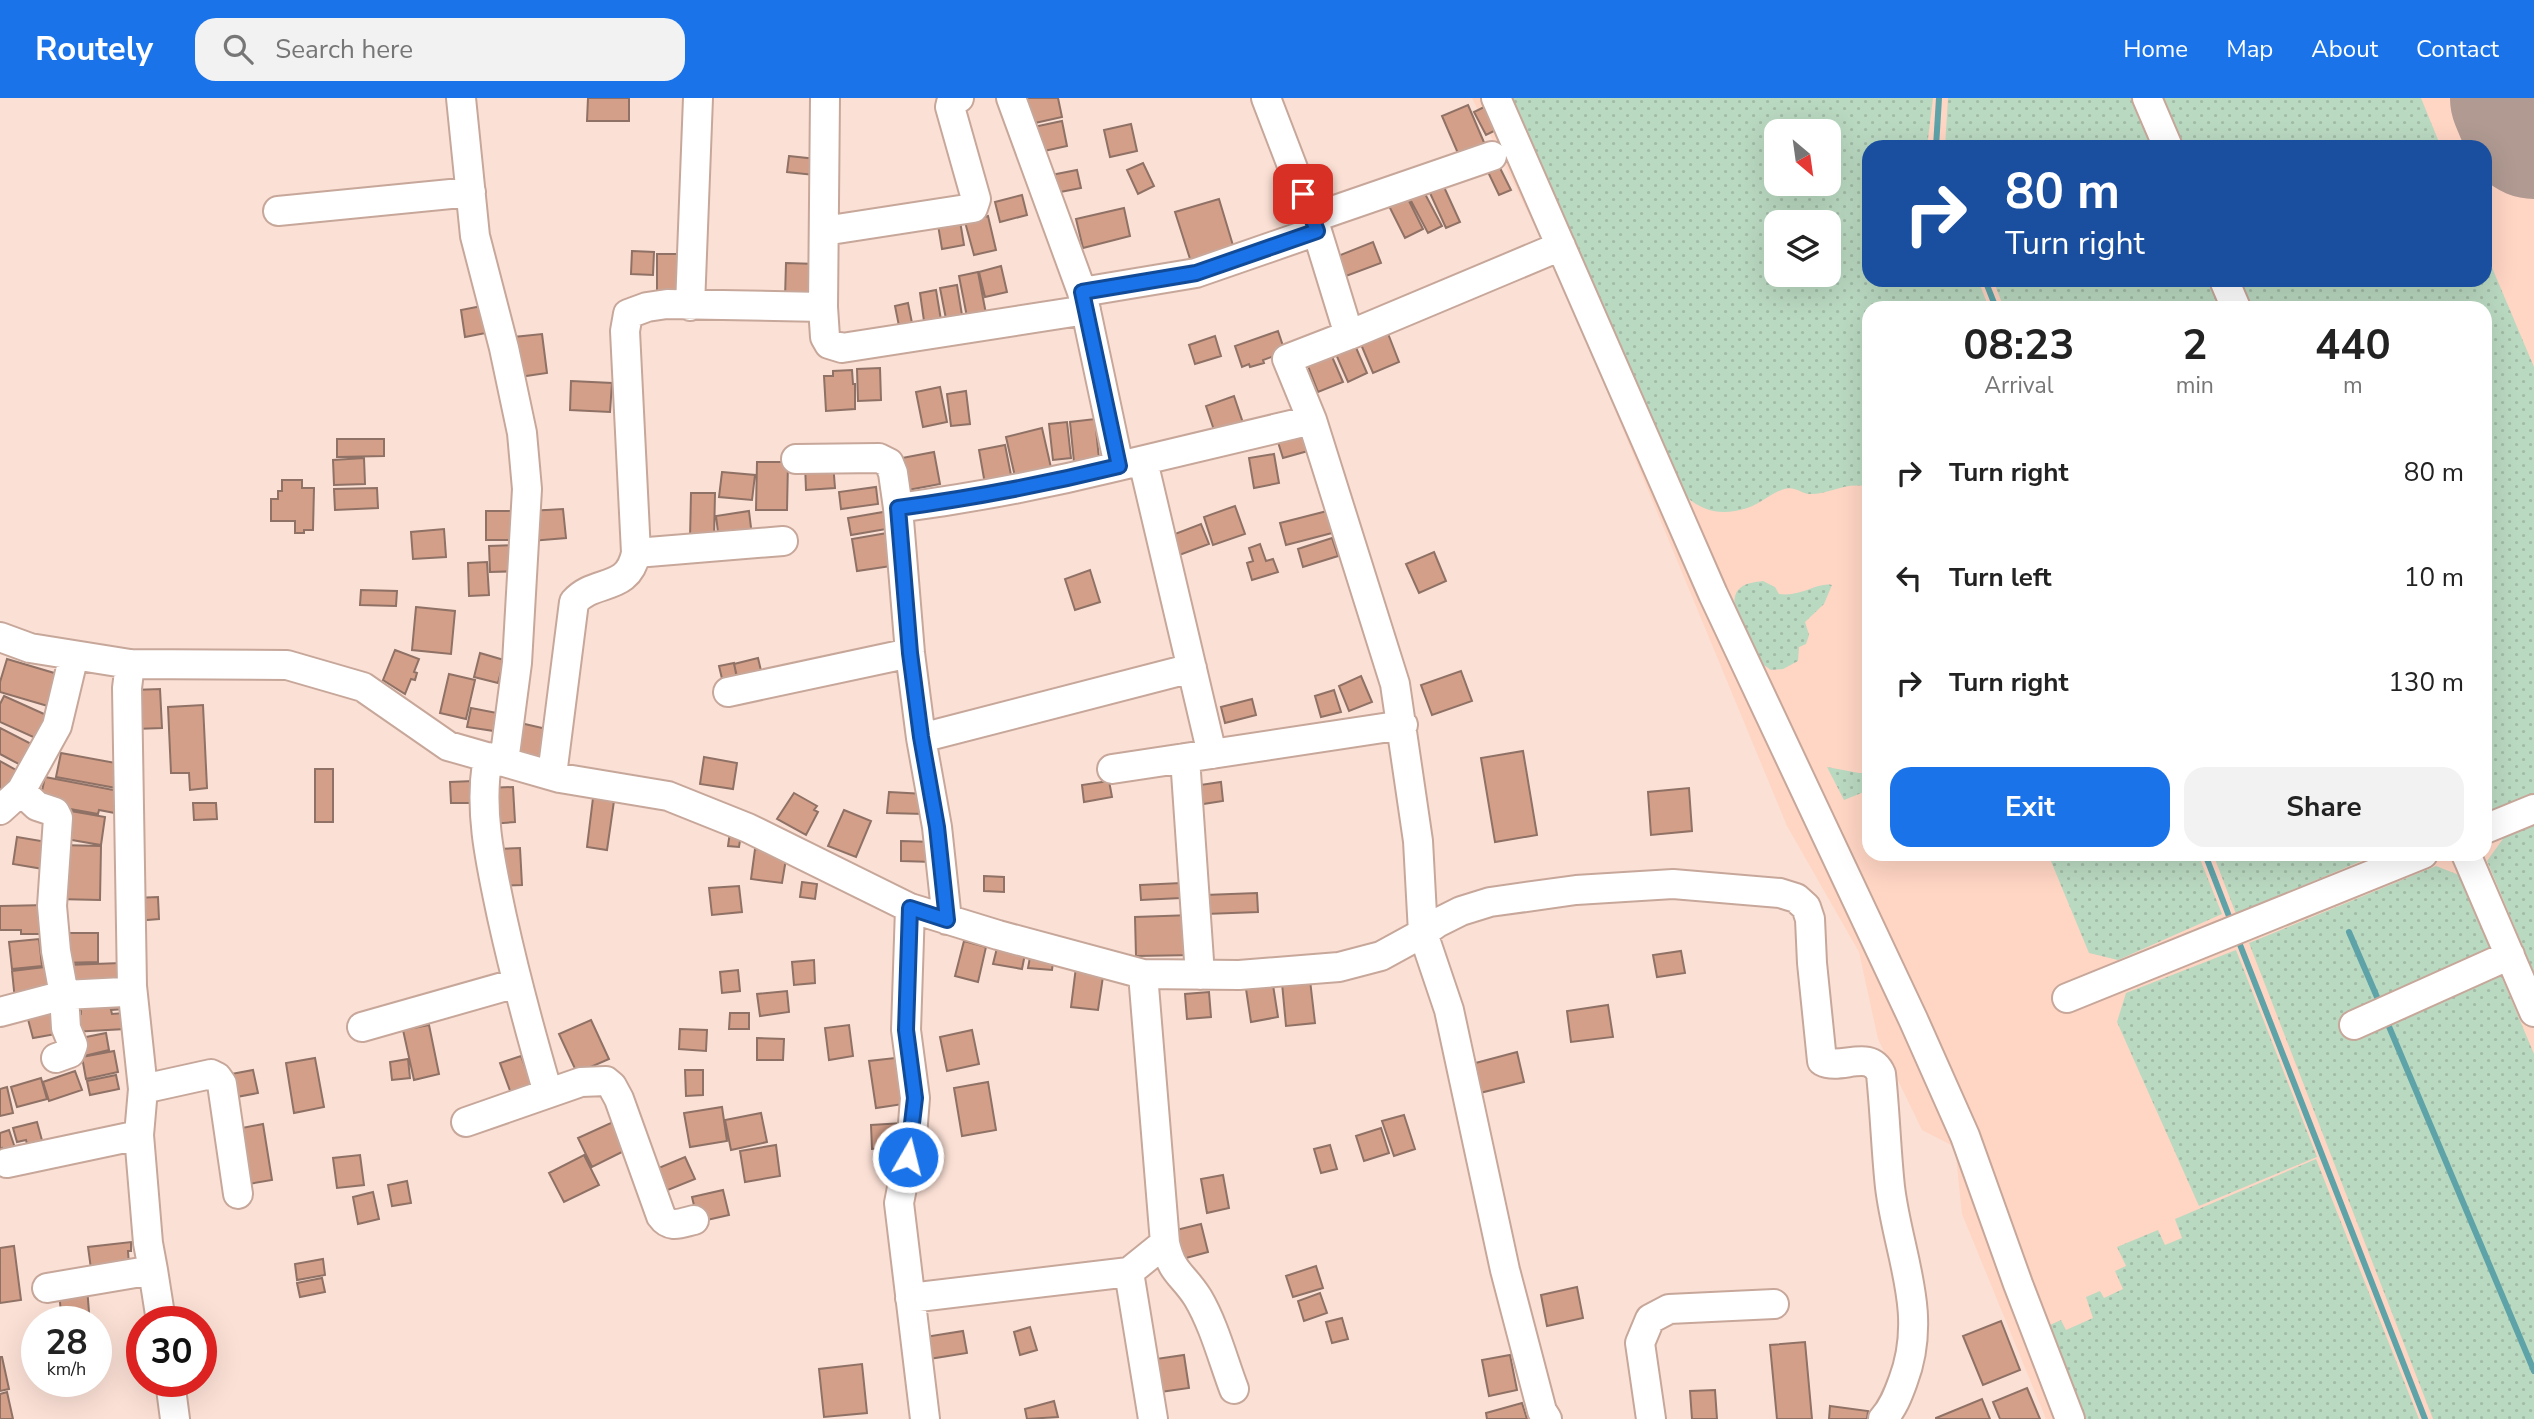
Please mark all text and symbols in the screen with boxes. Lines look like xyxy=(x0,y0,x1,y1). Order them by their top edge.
search box xyxy=(195,18,685,81)
text: Routely xyxy=(35,27,153,72)
icon: search xyxy=(219,30,257,68)
text: Search here xyxy=(275,32,413,67)
text: Home xyxy=(2123,33,2188,65)
text: Map xyxy=(2226,33,2273,65)
text: About xyxy=(2311,33,2378,65)
text: Contact xyxy=(2416,33,2499,65)
north arrow xyxy=(1764,119,1841,196)
map controls xyxy=(1764,119,1841,287)
text: 80 m xyxy=(2005,158,2120,225)
pin xyxy=(1273,164,1333,224)
icon: right xyxy=(1890,168,1981,259)
icon: arrive xyxy=(1284,175,1322,213)
button: layers xyxy=(1764,210,1841,287)
text: Turn right xyxy=(2005,222,2145,265)
text: 08:23 xyxy=(1963,317,2074,374)
text: 2 xyxy=(2182,317,2207,374)
text: 440 xyxy=(2315,317,2391,374)
text: Arrival xyxy=(1984,370,2053,401)
text: min xyxy=(2176,370,2214,401)
text: m xyxy=(2343,370,2363,401)
icon: right xyxy=(1890,454,1928,492)
text: Turn right xyxy=(1949,455,2068,490)
text: 80 m xyxy=(2404,455,2464,490)
icon: left xyxy=(1890,559,1928,597)
text: Turn left xyxy=(1949,560,2052,595)
text: 10 m xyxy=(2404,560,2464,595)
icon: right xyxy=(1890,664,1928,702)
text: Turn right xyxy=(1949,665,2068,700)
text: 130 m xyxy=(2388,665,2464,700)
button: Exit xyxy=(1890,767,2170,847)
button: Share xyxy=(2184,767,2464,847)
position arrow xyxy=(871,1120,945,1194)
speed limit sign: 30 xyxy=(126,1306,217,1397)
text: 28 xyxy=(45,1319,88,1366)
text: km/h xyxy=(47,1357,86,1381)

